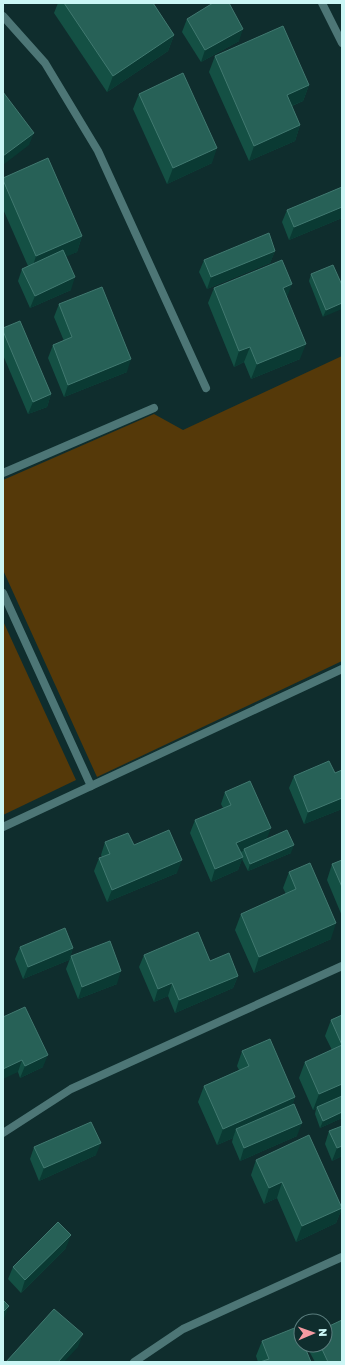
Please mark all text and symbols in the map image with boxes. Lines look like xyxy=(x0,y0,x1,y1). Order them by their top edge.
north arrow xyxy=(293,1313,333,1353)
text: N xyxy=(317,1328,330,1337)

